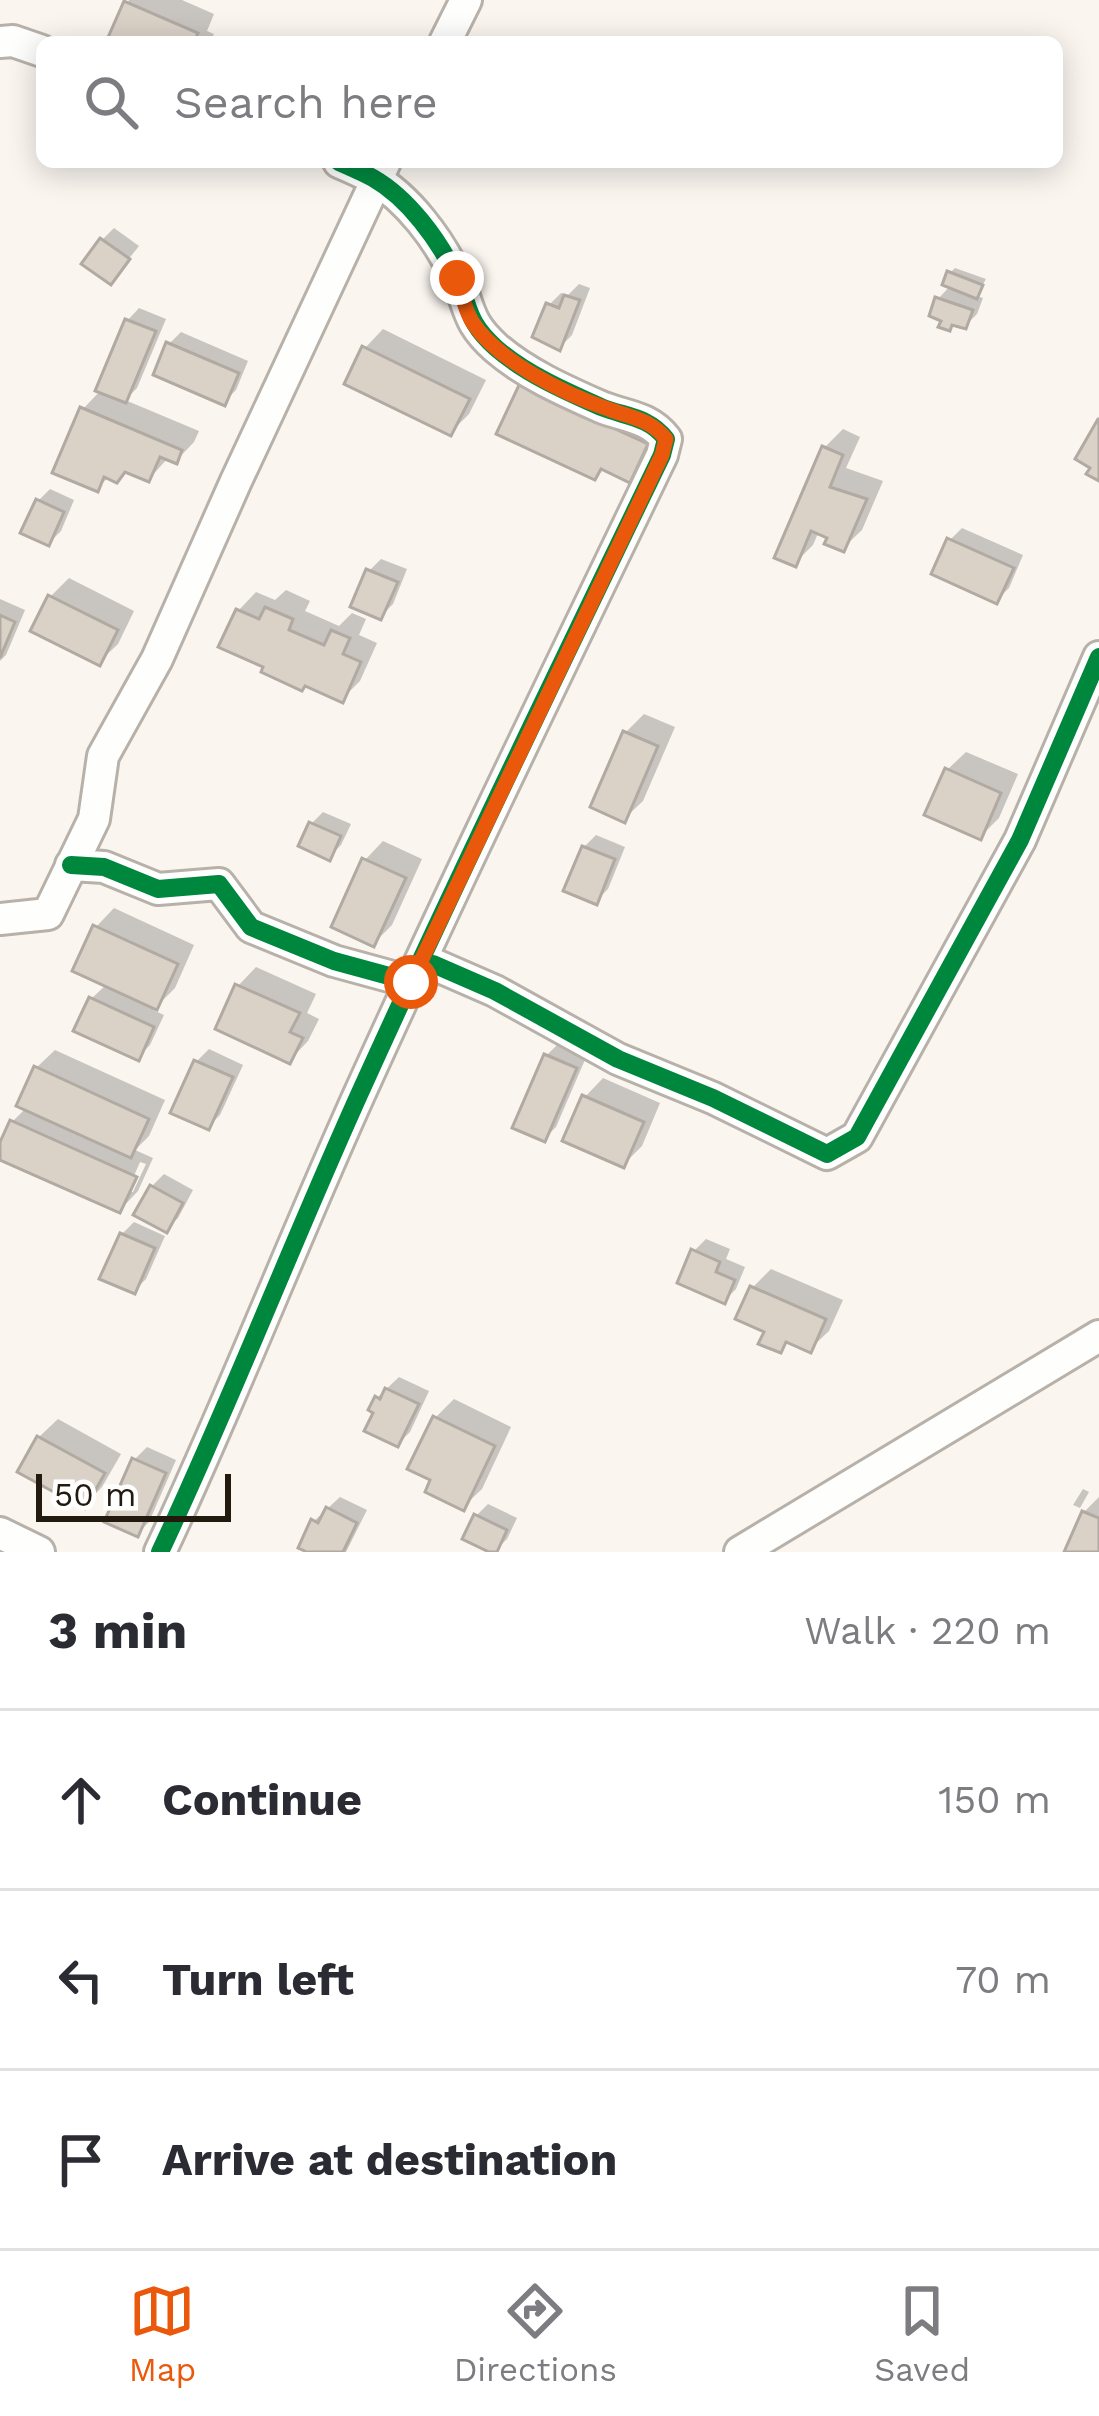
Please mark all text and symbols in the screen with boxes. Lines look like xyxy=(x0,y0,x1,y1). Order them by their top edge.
search box xyxy=(36,36,1063,168)
icon: search xyxy=(78,69,144,135)
text: Search here xyxy=(174,76,438,129)
route end xyxy=(430,251,484,305)
route start xyxy=(384,955,438,1009)
scale bar xyxy=(36,1468,231,1521)
text: 50 m xyxy=(54,1475,136,1514)
text: 3 min xyxy=(48,1601,187,1660)
text: Walk · 220 m xyxy=(804,1608,1051,1653)
icon: ahead xyxy=(48,1767,114,1833)
text: Continue xyxy=(162,1773,362,1826)
text: 150 m xyxy=(938,1777,1051,1822)
icon: left xyxy=(48,1947,114,2013)
text: Turn left xyxy=(162,1953,354,2006)
text: 70 m xyxy=(955,1957,1051,2002)
icon: arrive xyxy=(48,2127,114,2193)
text: Arrive at destination xyxy=(162,2133,617,2186)
tab: Map xyxy=(129,2278,196,2389)
tab: Directions xyxy=(454,2278,617,2389)
tab: Saved xyxy=(874,2278,970,2389)

